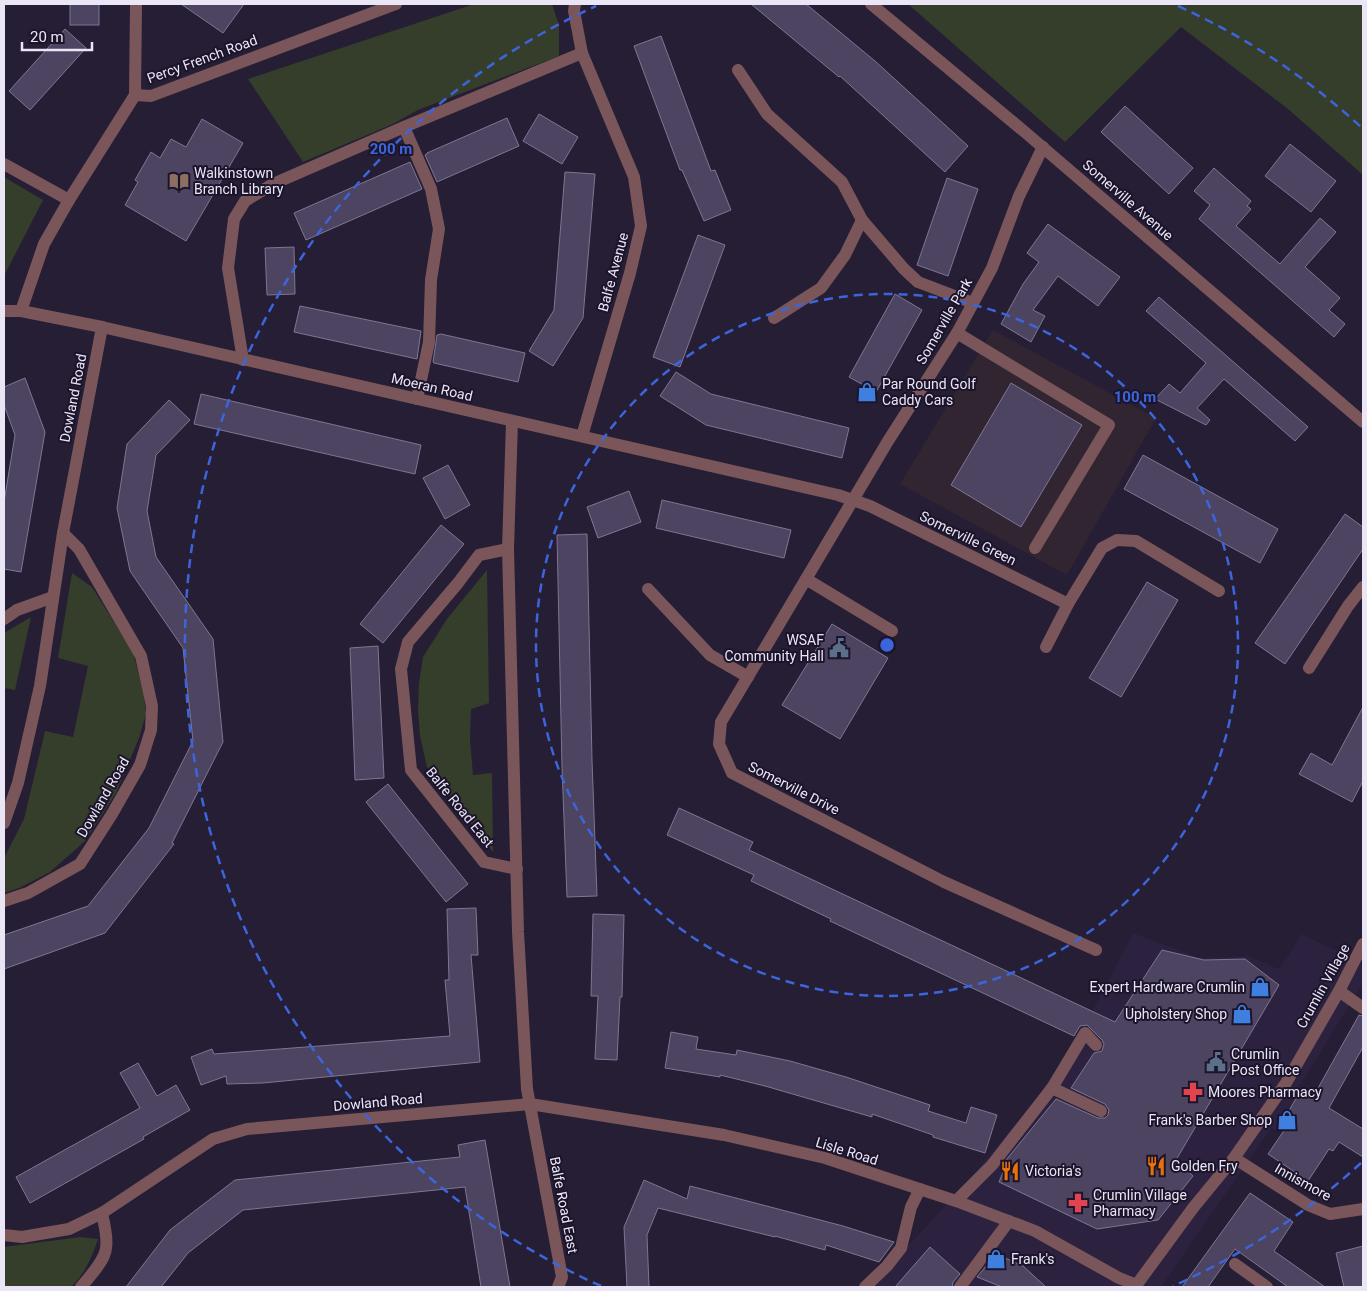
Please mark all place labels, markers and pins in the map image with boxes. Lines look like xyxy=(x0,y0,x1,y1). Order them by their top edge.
place label: Walkinstown Branch Library xyxy=(194,165,284,197)
library icon: Walkinstown Branch Library xyxy=(168,170,190,192)
place label: Par Round Golf Caddy Cars xyxy=(882,376,976,408)
shop icon: Par Round Golf Caddy Cars xyxy=(856,381,878,403)
place label: WSAF Community Hall xyxy=(724,632,824,664)
centre of rings xyxy=(878,636,896,654)
public building icon: WSAF Community Hall xyxy=(828,637,850,659)
shop icon: Expert Hardware Crumlin xyxy=(1249,976,1271,998)
place label: Expert Hardware Crumlin xyxy=(1090,979,1245,995)
shop icon: Upholstery Shop xyxy=(1231,1003,1253,1025)
place label: Upholstery Shop xyxy=(1125,1006,1227,1022)
place label: Crumlin Post Office xyxy=(1231,1046,1299,1078)
public building icon: Crumlin Post Office xyxy=(1205,1051,1227,1073)
pharmacy icon: Moores Pharmacy xyxy=(1182,1081,1204,1103)
place label: Moores Pharmacy xyxy=(1208,1084,1322,1100)
shop icon: Frank's Barber Shop xyxy=(1276,1109,1298,1131)
place label: Frank's Barber Shop xyxy=(1148,1112,1272,1128)
restaurant icon: Golden Fry xyxy=(1145,1155,1167,1177)
place label: Golden Fry xyxy=(1171,1158,1238,1174)
restaurant icon: Victoria's xyxy=(999,1160,1021,1182)
place label: Victoria's xyxy=(1025,1163,1082,1179)
place label: Crumlin Village Pharmacy xyxy=(1093,1187,1187,1219)
pharmacy icon: Crumlin Village Pharmacy xyxy=(1067,1192,1089,1214)
shop icon: Frank's xyxy=(985,1248,1007,1270)
place label: Frank's xyxy=(1011,1251,1055,1267)

